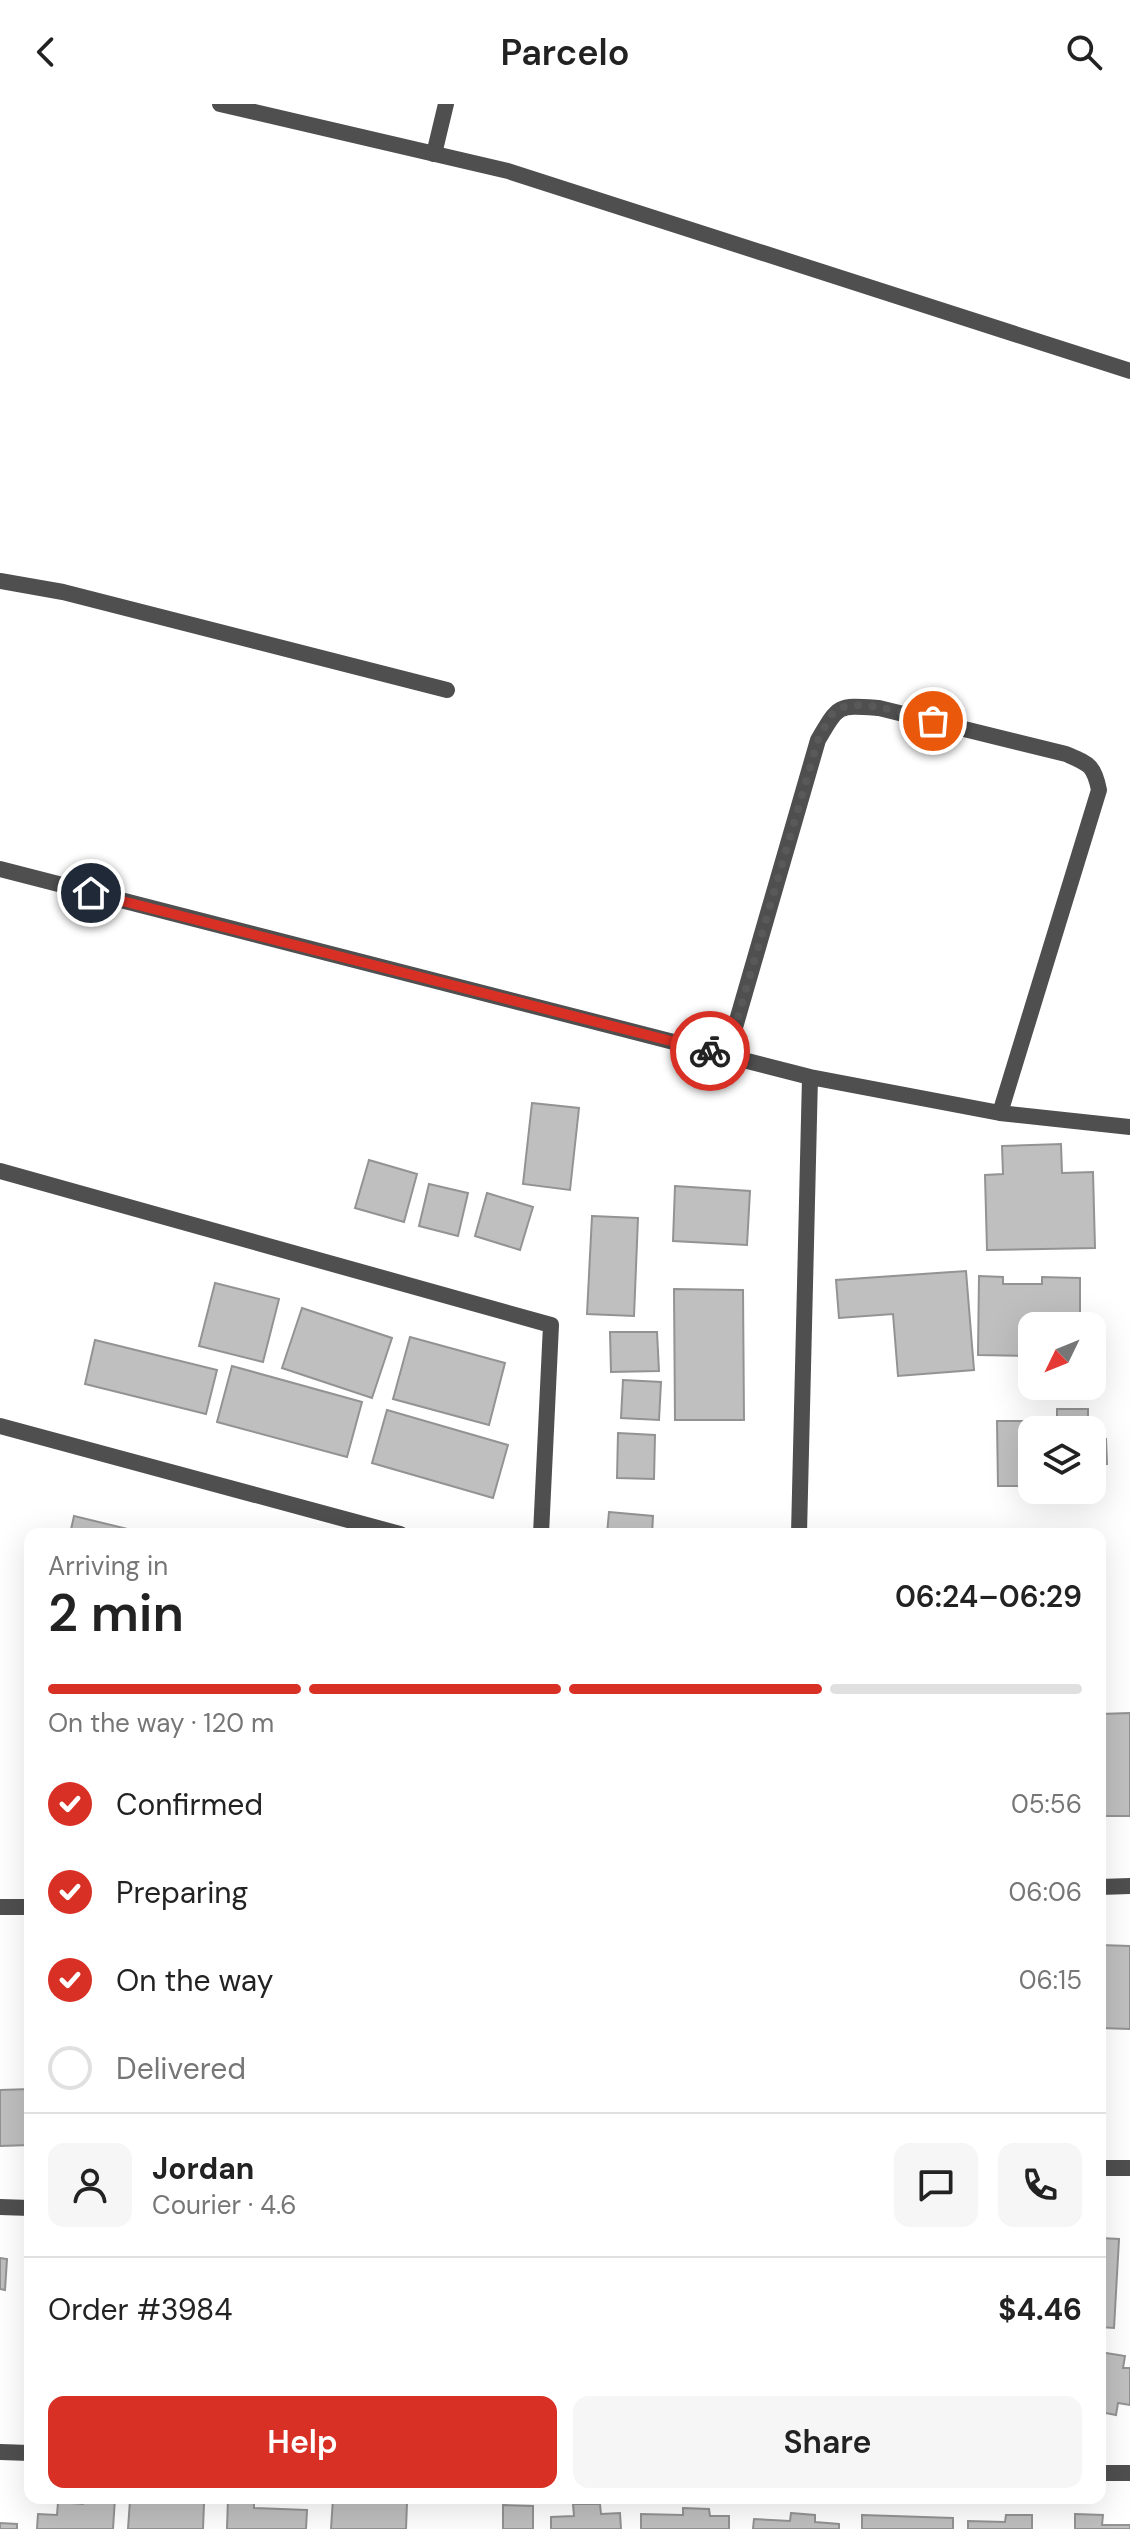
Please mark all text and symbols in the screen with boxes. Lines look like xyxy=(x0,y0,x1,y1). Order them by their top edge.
text: Parcelo xyxy=(501,29,629,76)
icon: back xyxy=(24,30,68,74)
icon: search xyxy=(1062,30,1106,74)
pin xyxy=(899,687,967,755)
icon: bag xyxy=(911,699,955,743)
pin xyxy=(57,859,125,927)
icon: home xyxy=(69,871,113,915)
courier xyxy=(670,1011,750,1091)
icon: bike xyxy=(688,1029,732,1073)
north arrow xyxy=(1018,1312,1106,1400)
map controls xyxy=(1018,1312,1106,1504)
button: layers xyxy=(1018,1416,1106,1504)
text: Arriving in xyxy=(48,1549,168,1583)
text: 06:24–06:29 xyxy=(895,1577,1082,1616)
text: 2 min xyxy=(48,1579,184,1647)
text: On the way · 120 m xyxy=(48,1706,274,1740)
icon: check xyxy=(48,1782,92,1826)
text: Confirmed xyxy=(116,1785,263,1824)
text: 05:56 xyxy=(1011,1787,1082,1821)
icon: check xyxy=(48,1870,92,1914)
text: Preparing xyxy=(116,1873,248,1912)
text: 06:06 xyxy=(1009,1875,1082,1909)
icon: check xyxy=(48,1958,92,2002)
text: On the way xyxy=(116,1961,273,2000)
text: 06:15 xyxy=(1019,1963,1082,1997)
text: Delivered xyxy=(116,2049,246,2088)
button: person xyxy=(48,2143,132,2227)
button: chat xyxy=(894,2143,978,2227)
button: phone xyxy=(998,2143,1082,2227)
text: Jordan xyxy=(152,2149,254,2188)
text: Courier · 4.6 xyxy=(152,2188,297,2222)
text: Order #3984 xyxy=(48,2290,232,2329)
text: $4.46 xyxy=(998,2290,1082,2329)
button: Help xyxy=(48,2396,557,2488)
button: Share xyxy=(573,2396,1082,2488)

